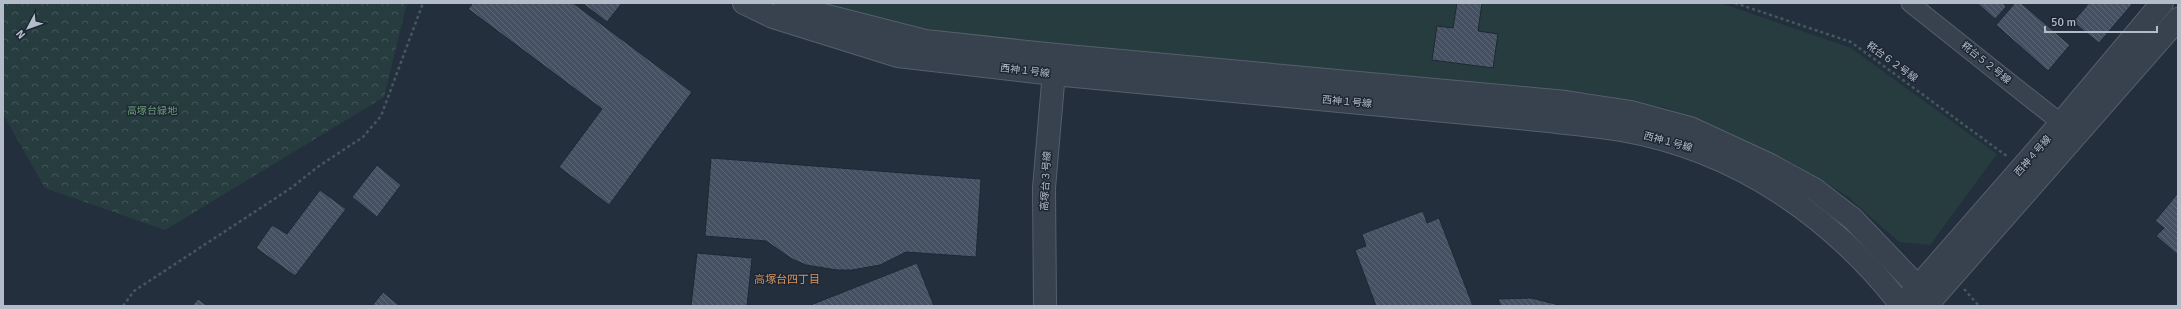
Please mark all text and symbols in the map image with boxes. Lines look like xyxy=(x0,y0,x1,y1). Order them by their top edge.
north arrow xyxy=(8,8,48,48)
scale bar xyxy=(2045,8,2157,34)
text: 50 m xyxy=(2051,15,2076,30)
text: N xyxy=(13,27,28,41)
street label: 糀台５２号線 xyxy=(1959,39,2013,87)
street label: 糀台６２号線 xyxy=(1864,40,1920,84)
street label: 西神１号線 xyxy=(999,62,1051,80)
street label: 西神１号線 xyxy=(1322,94,1372,110)
park label: 高塚台緑地 xyxy=(127,105,178,117)
street label: 西神１号線 xyxy=(1642,130,1694,154)
street label: 西神４号線 xyxy=(2012,133,2054,179)
street label: 高塚台３号線 xyxy=(1038,151,1054,211)
district label: 高塚台四丁目 xyxy=(754,273,820,286)

